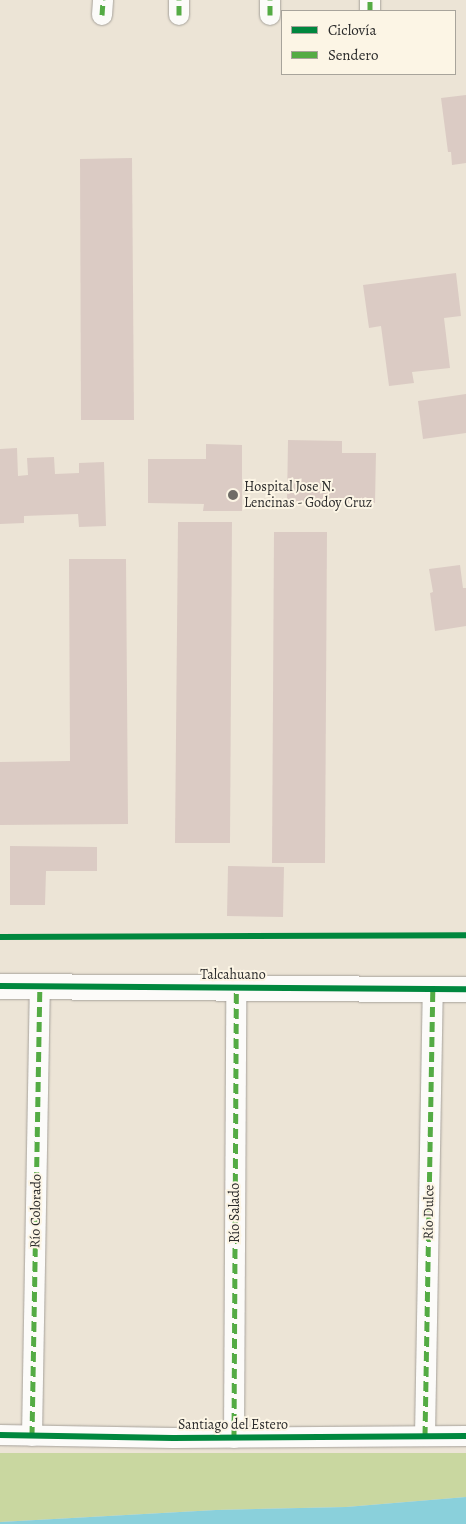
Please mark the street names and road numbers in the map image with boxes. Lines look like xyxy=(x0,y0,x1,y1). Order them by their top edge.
street label: Talcahuano xyxy=(200,967,266,983)
street label: Río Colorado xyxy=(27,1174,45,1248)
street label: Río Salado xyxy=(227,1183,243,1243)
street label: Río Dulce xyxy=(420,1184,438,1240)
street label: Santiago del Estero xyxy=(178,1417,288,1433)

